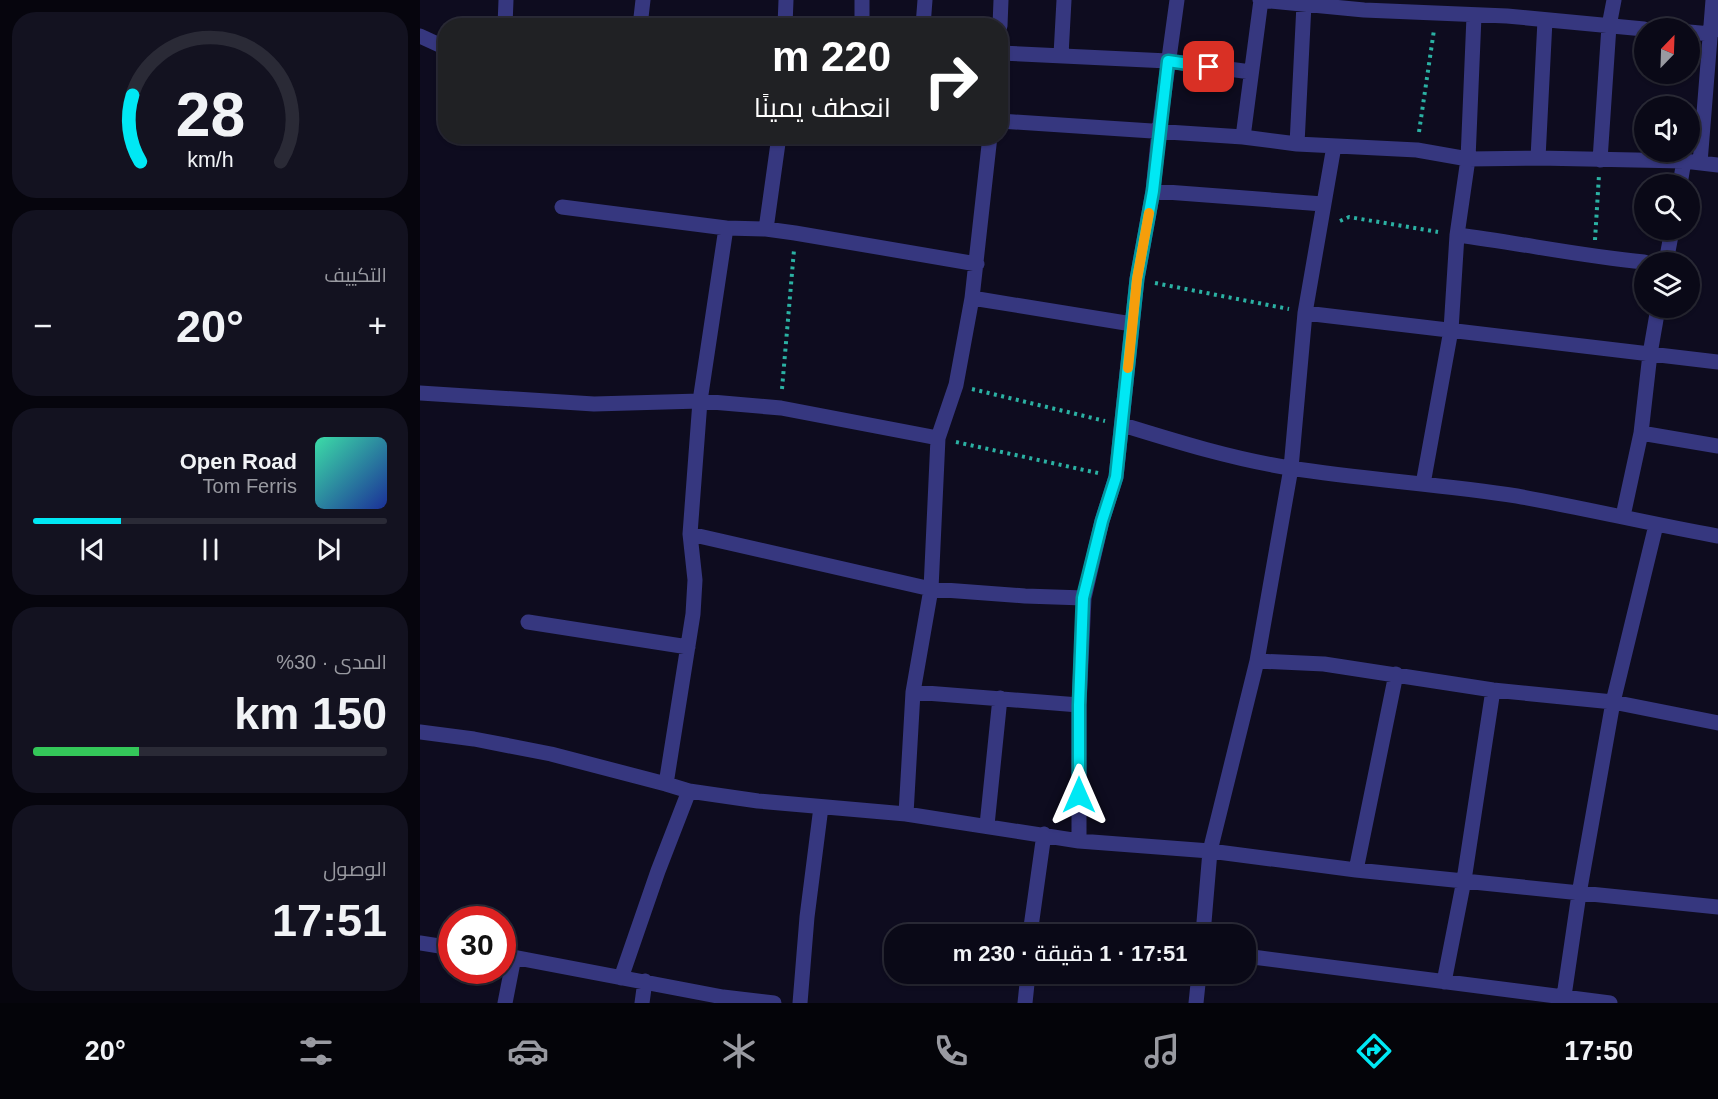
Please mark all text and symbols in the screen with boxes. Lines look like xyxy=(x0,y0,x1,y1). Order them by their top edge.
north arrow xyxy=(1634,18,1700,84)
map controls xyxy=(1634,18,1700,318)
text: 220 m xyxy=(772,33,891,80)
pin xyxy=(1183,41,1234,92)
icon: right xyxy=(912,42,990,120)
icon: arrive xyxy=(1192,50,1225,83)
text: 28 xyxy=(175,80,245,149)
text: انعطف يمينًا xyxy=(754,93,891,123)
button: sound xyxy=(1634,96,1700,162)
text: km/h xyxy=(187,148,233,172)
button: search xyxy=(1634,174,1700,240)
button: layers xyxy=(1634,252,1700,318)
text: التكييف xyxy=(324,264,387,286)
text: 20° xyxy=(176,301,244,352)
text: − xyxy=(33,307,52,344)
text: + xyxy=(368,307,387,344)
text: Open Road xyxy=(180,449,297,474)
text: Tom Ferris xyxy=(203,475,297,497)
icon: previous xyxy=(76,533,109,566)
icon: pause xyxy=(194,533,227,566)
icon: next xyxy=(312,533,345,566)
text: المدى · 30% xyxy=(276,651,387,673)
text: 150 km xyxy=(234,688,387,739)
position arrow xyxy=(1047,763,1111,827)
text: الوصول xyxy=(323,858,387,880)
text: 17:51 xyxy=(272,895,387,946)
speed limit sign: 30 xyxy=(438,906,516,984)
text: 17:51 · 1 دقيقة · 230 m xyxy=(953,941,1187,966)
icon: filters xyxy=(295,1030,337,1072)
icon: car xyxy=(507,1030,549,1072)
icon: climate xyxy=(718,1030,760,1072)
icon: phone xyxy=(930,1030,972,1072)
icon: music xyxy=(1141,1030,1183,1072)
icon: directions xyxy=(1353,1030,1395,1072)
text: 20° xyxy=(85,1036,126,1066)
text: 17:50 xyxy=(1564,1036,1633,1066)

